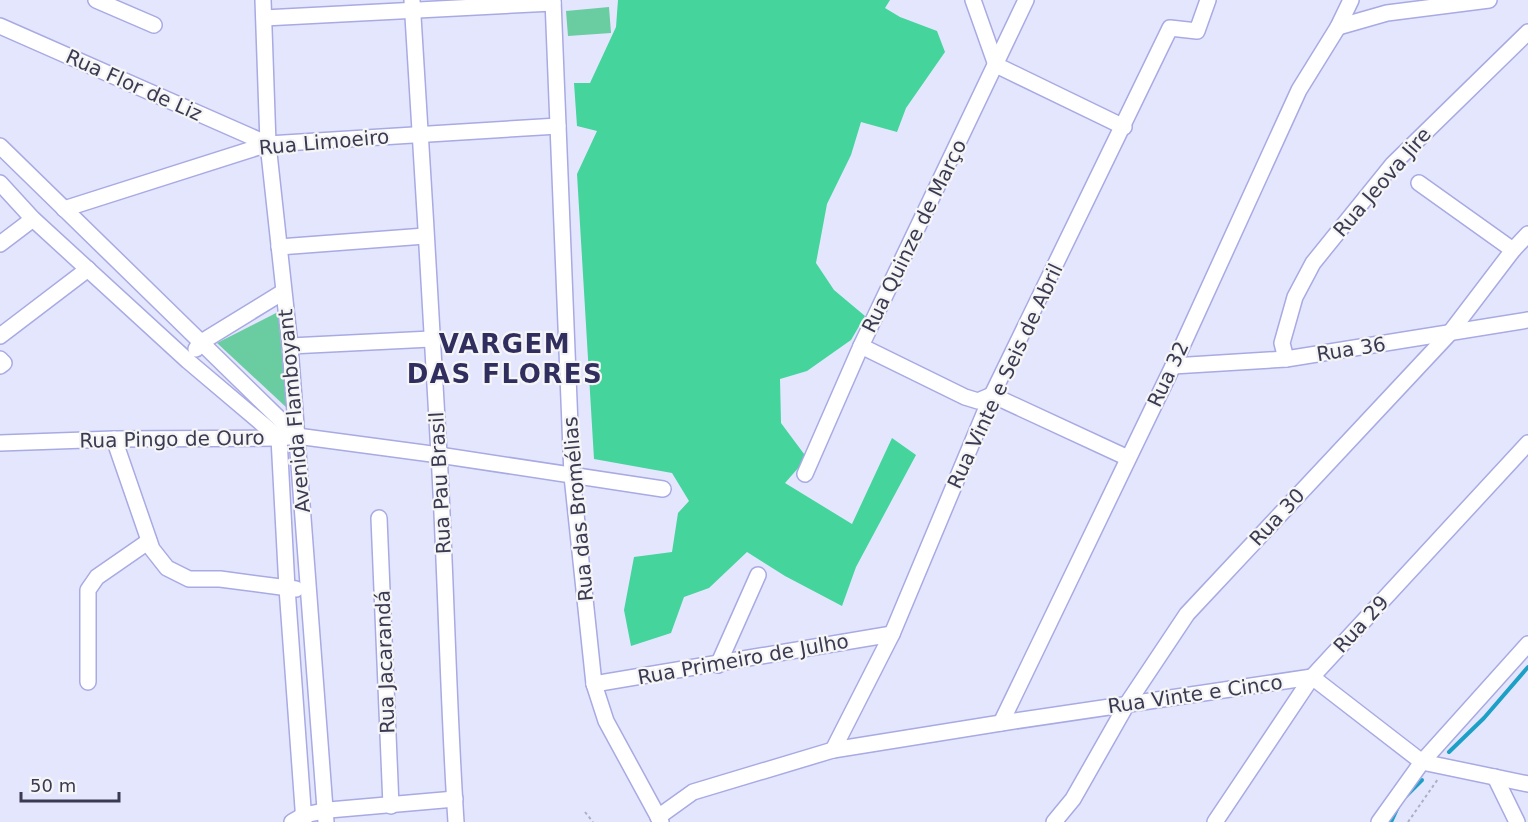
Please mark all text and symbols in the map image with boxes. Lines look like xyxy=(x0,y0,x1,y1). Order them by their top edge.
street label: Rua Flor de Liz xyxy=(62,44,206,126)
street label: Rua Jeova Jire xyxy=(1328,123,1436,241)
street label: Rua Limoeiro xyxy=(258,124,390,160)
street label: Rua Quinze de Março xyxy=(857,135,971,337)
street label: Rua Vinte e Seis de Abril xyxy=(942,260,1068,492)
street label: Avenida Flamboyant xyxy=(273,308,315,514)
district label: VARGEM DAS FLORES xyxy=(407,329,603,389)
street label: Rua 36 xyxy=(1315,332,1387,366)
street label: Rua 32 xyxy=(1142,337,1194,411)
street label: Rua Pau Brasil xyxy=(424,411,456,555)
street label: Rua das Bromélias xyxy=(558,416,598,602)
street label: Rua Pingo de Ouro xyxy=(79,425,265,453)
street label: Rua 30 xyxy=(1244,483,1310,551)
street label: Rua Jacarandá xyxy=(370,590,400,734)
street label: Rua 29 xyxy=(1328,590,1394,658)
street label: Rua Primeiro de Julho xyxy=(636,629,850,689)
street label: Rua Vinte e Cinco xyxy=(1106,670,1284,718)
scale bar xyxy=(21,765,118,803)
text: 50 m xyxy=(30,775,76,796)

